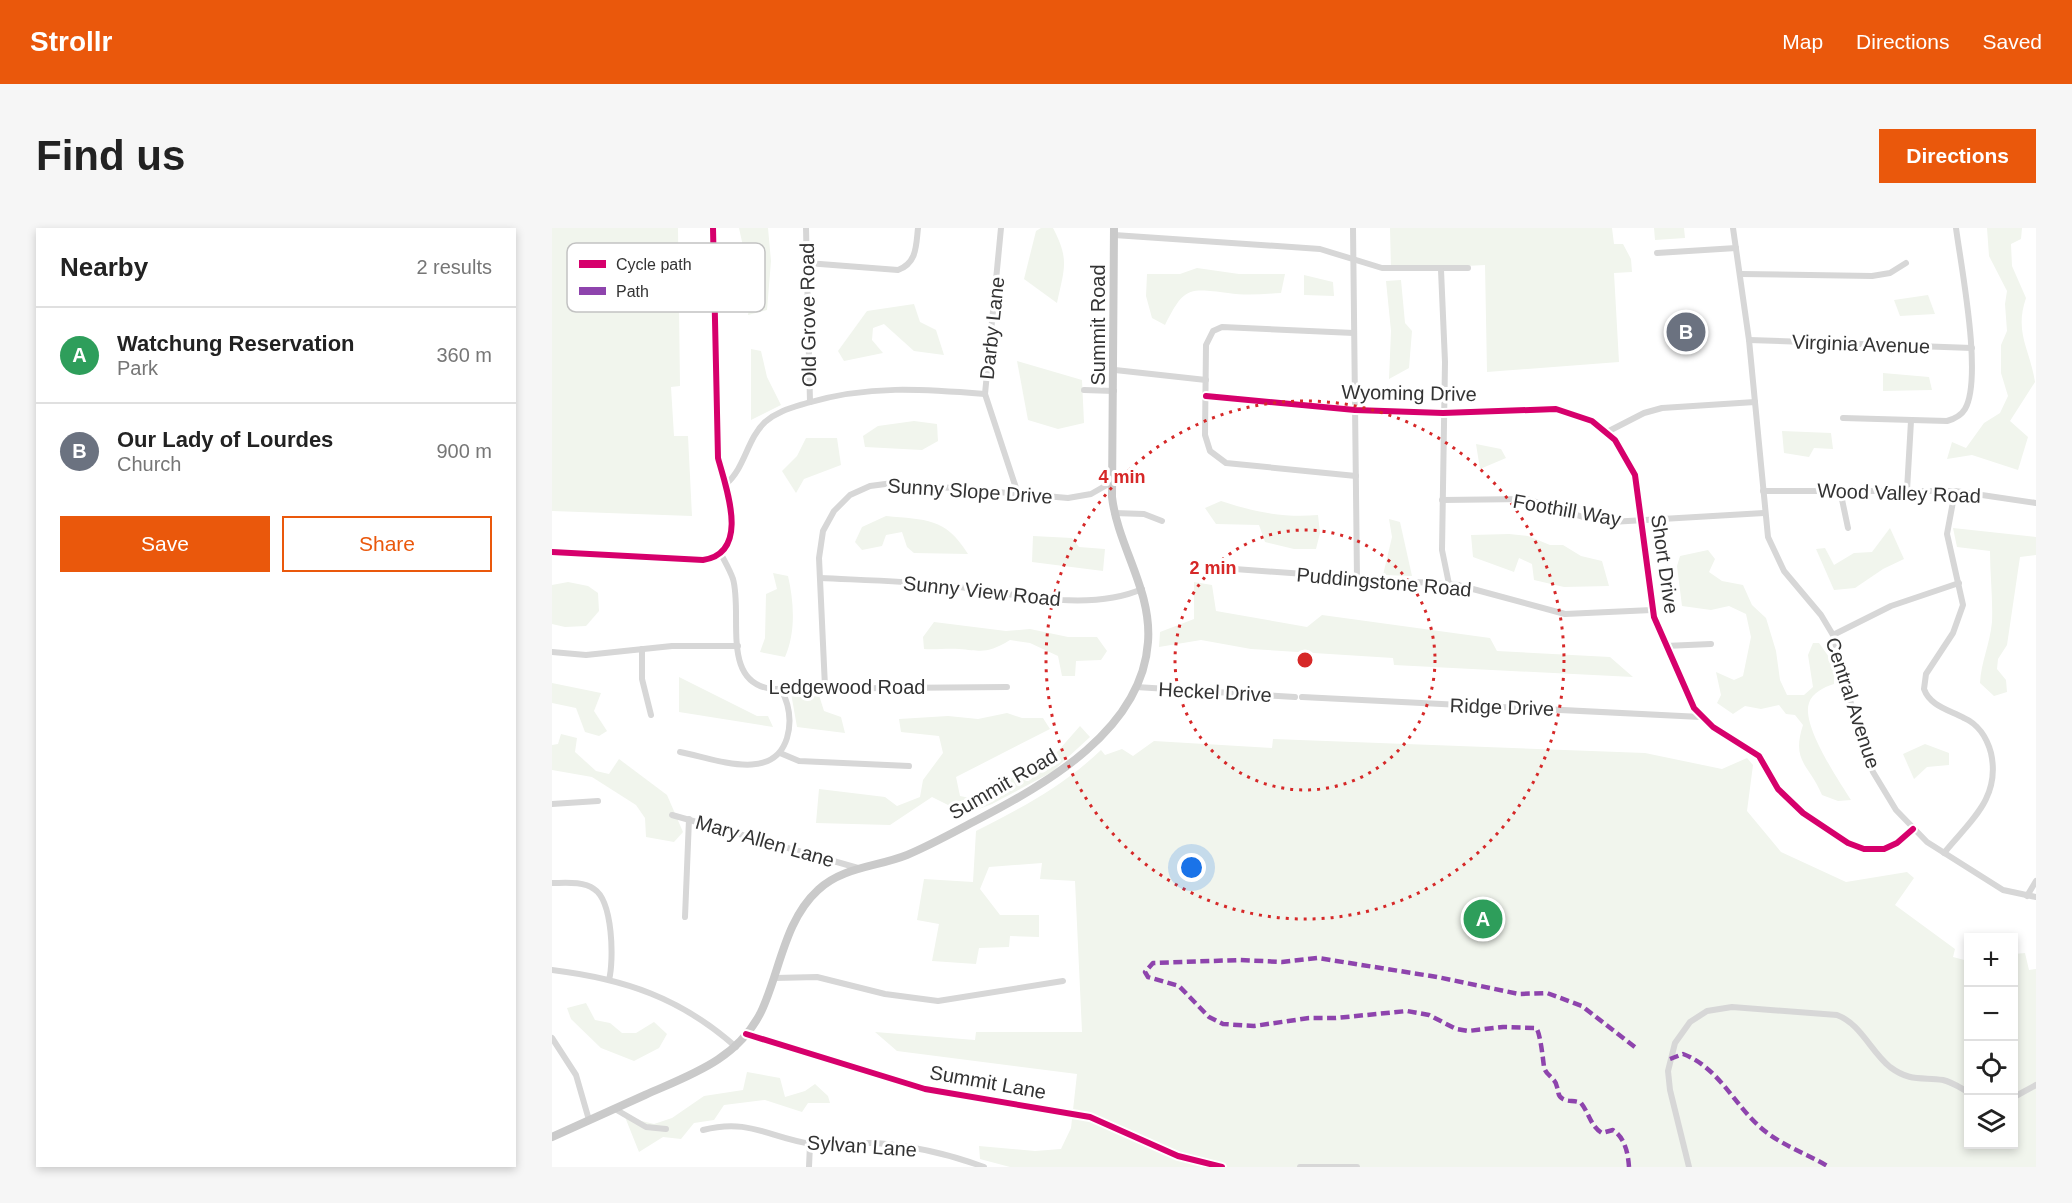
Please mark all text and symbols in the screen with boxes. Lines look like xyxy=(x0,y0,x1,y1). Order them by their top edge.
text: Strollr xyxy=(30,26,112,57)
text: Map xyxy=(1782,30,1823,53)
text: Directions xyxy=(1856,30,1949,53)
text: Saved xyxy=(1982,30,2042,53)
button: Directions xyxy=(1879,129,2036,183)
text: Find us xyxy=(36,132,185,179)
legend xyxy=(567,243,765,312)
street label: Old Grove Road xyxy=(796,243,820,387)
text: Nearby xyxy=(60,252,148,282)
text: 2 results xyxy=(416,256,492,278)
text: Cycle path xyxy=(616,256,692,273)
street label: Summit Road xyxy=(1087,264,1109,386)
street label: Darby Lane xyxy=(976,275,1008,381)
text: Path xyxy=(616,283,649,300)
pin: B xyxy=(1666,310,1706,354)
text: Watchung Reservation xyxy=(117,331,355,356)
street label: Virginia Avenue xyxy=(1792,331,1930,357)
text: A xyxy=(72,344,87,366)
text: 360 m xyxy=(436,344,492,366)
text: Park xyxy=(117,357,158,379)
street label: Wyoming Drive xyxy=(1341,381,1477,405)
text: Our Lady of Lourdes xyxy=(117,427,333,452)
text: B xyxy=(72,440,87,462)
text: 900 m xyxy=(436,440,492,462)
text: Church xyxy=(117,453,181,475)
text: 4 min xyxy=(1098,467,1146,487)
street label: Sunny Slope Drive xyxy=(887,474,1053,508)
street label: Wood Valley Road xyxy=(1817,479,1981,507)
street label: Foothill Way xyxy=(1511,490,1623,530)
street label: Short Drive xyxy=(1647,513,1683,615)
button: Save xyxy=(60,516,270,572)
button: Share xyxy=(282,516,492,572)
text: 2 min xyxy=(1189,558,1237,578)
street label: Puddingstone Road xyxy=(1296,563,1472,601)
street label: Sunny View Road xyxy=(902,572,1062,610)
street label: Central Avenue xyxy=(1821,635,1885,771)
centre of rings xyxy=(1295,650,1315,670)
street label: Ledgewood Road xyxy=(769,676,925,698)
street label: Heckel Drive xyxy=(1158,678,1272,706)
street label: Ridge Drive xyxy=(1449,694,1555,720)
street label: Summit Road xyxy=(945,744,1061,824)
street label: Mary Allen Lane xyxy=(693,811,837,871)
your location xyxy=(1177,853,1206,882)
pin: A xyxy=(1464,896,1502,942)
map controls xyxy=(1964,933,2018,1149)
button: + xyxy=(1964,933,2018,987)
button: − xyxy=(1964,987,2018,1041)
button: locate xyxy=(1964,1041,2018,1095)
street label: Summit Lane xyxy=(928,1061,1048,1103)
button: layers xyxy=(1964,1095,2018,1149)
street label: Sylvan Lane xyxy=(806,1131,918,1161)

